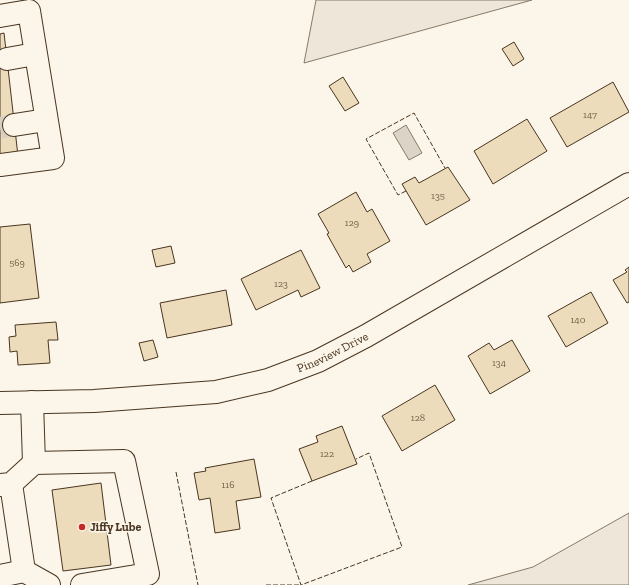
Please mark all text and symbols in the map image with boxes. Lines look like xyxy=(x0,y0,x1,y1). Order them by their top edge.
house number: 147 xyxy=(583,109,597,121)
house number: 135 xyxy=(431,190,445,202)
house number: 129 xyxy=(345,217,359,229)
house number: 569 xyxy=(9,257,25,269)
house number: 123 xyxy=(274,278,288,290)
house number: 140 xyxy=(571,314,586,326)
street label: Pineview Drive xyxy=(295,329,371,375)
house number: 134 xyxy=(492,357,507,369)
house number: 128 xyxy=(411,412,425,424)
house number: 122 xyxy=(320,448,334,460)
house number: 116 xyxy=(221,479,235,491)
place label: Jiffy Lube xyxy=(90,520,141,534)
marker: Jiffy Lube xyxy=(77,522,87,532)

